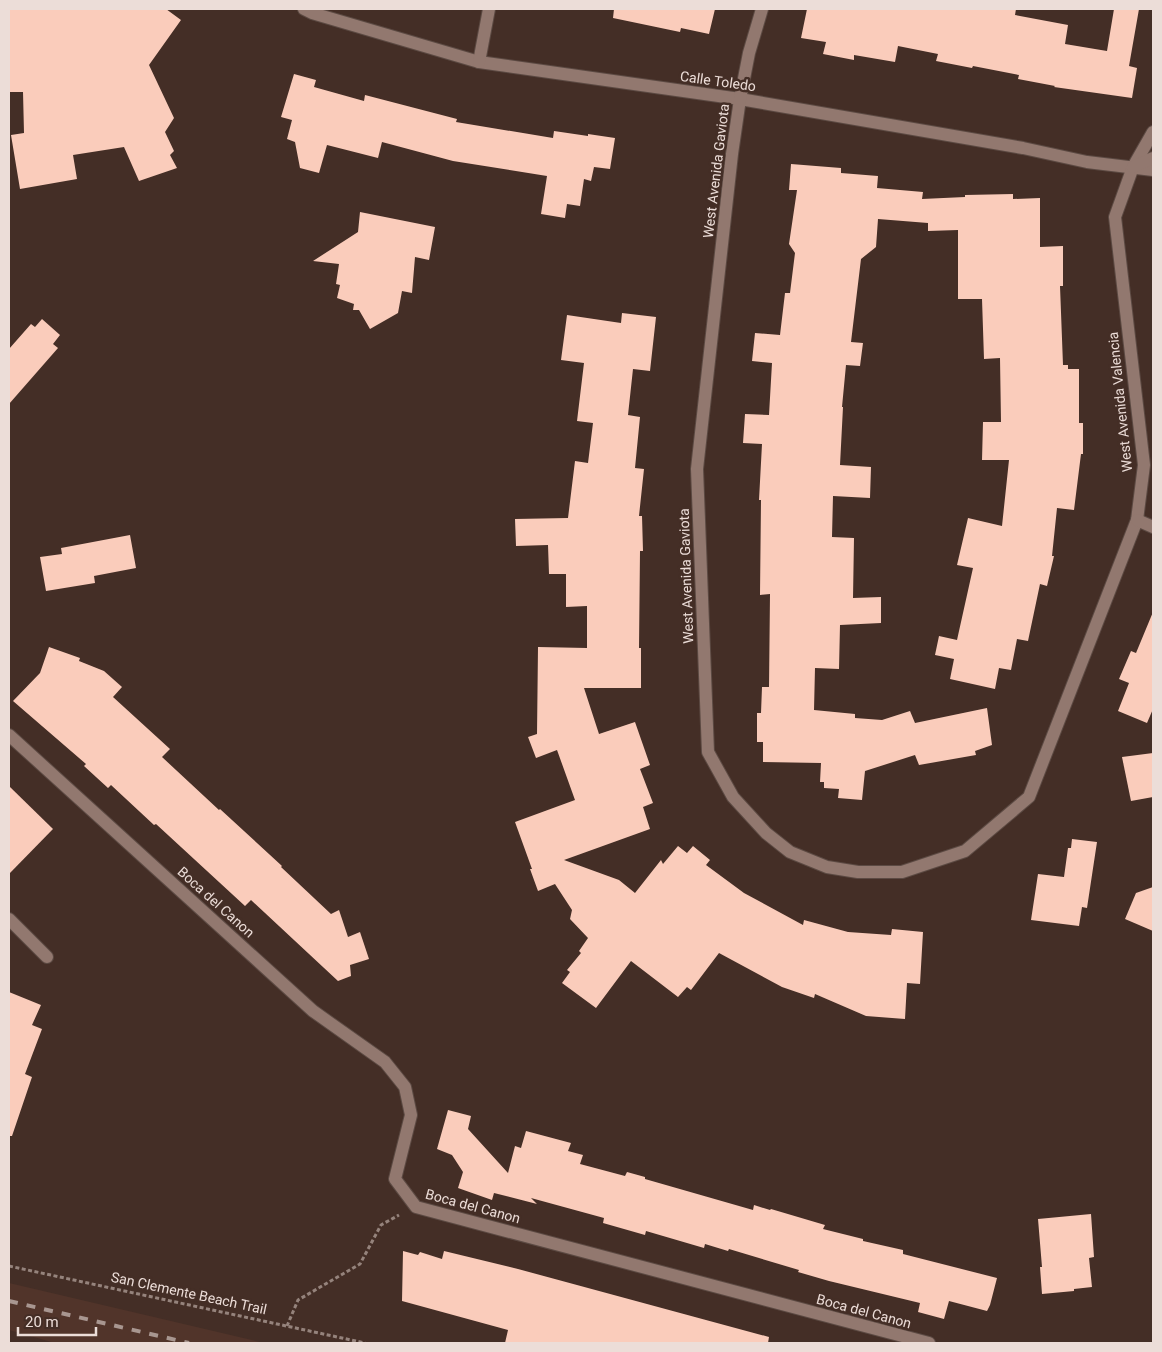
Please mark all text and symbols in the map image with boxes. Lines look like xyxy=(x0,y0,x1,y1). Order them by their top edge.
street label: Calle Toledo xyxy=(679,68,757,94)
street label: West Avenida Gaviota xyxy=(700,103,732,239)
street label: West Avenida Valencia xyxy=(1105,331,1135,473)
street label: West Avenida Gaviota xyxy=(676,508,696,644)
street label: Boca del Canon xyxy=(174,863,258,941)
street label: Boca del Canon xyxy=(424,1186,522,1226)
street label: San Clemente Beach Trail xyxy=(110,1269,268,1317)
street label: Boca del Canon xyxy=(815,1291,913,1331)
scale bar xyxy=(18,1304,95,1336)
text: 20 m xyxy=(25,1313,59,1331)

